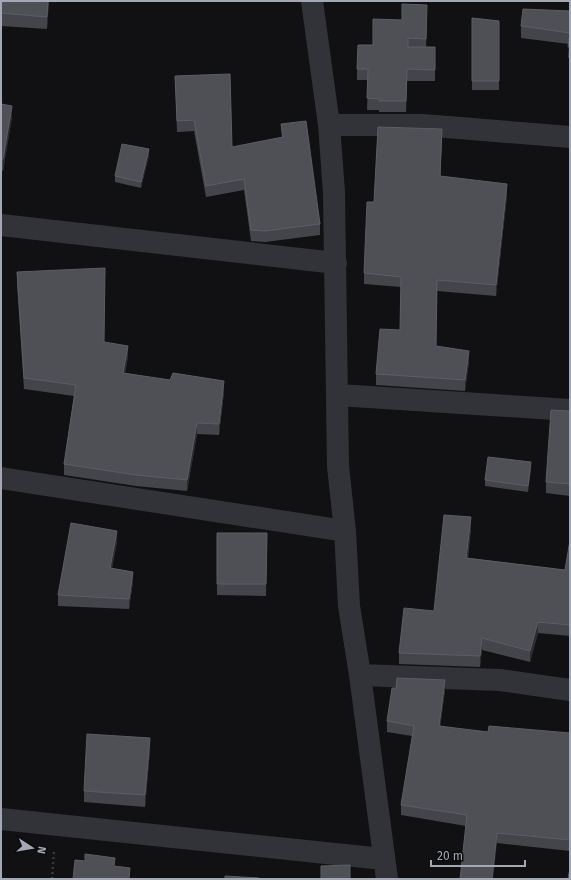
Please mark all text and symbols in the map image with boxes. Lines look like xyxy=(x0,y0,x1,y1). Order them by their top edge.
north arrow xyxy=(12,828,52,868)
scale bar xyxy=(431,842,525,868)
text: N xyxy=(34,845,48,855)
text: 20 m xyxy=(437,849,463,863)

